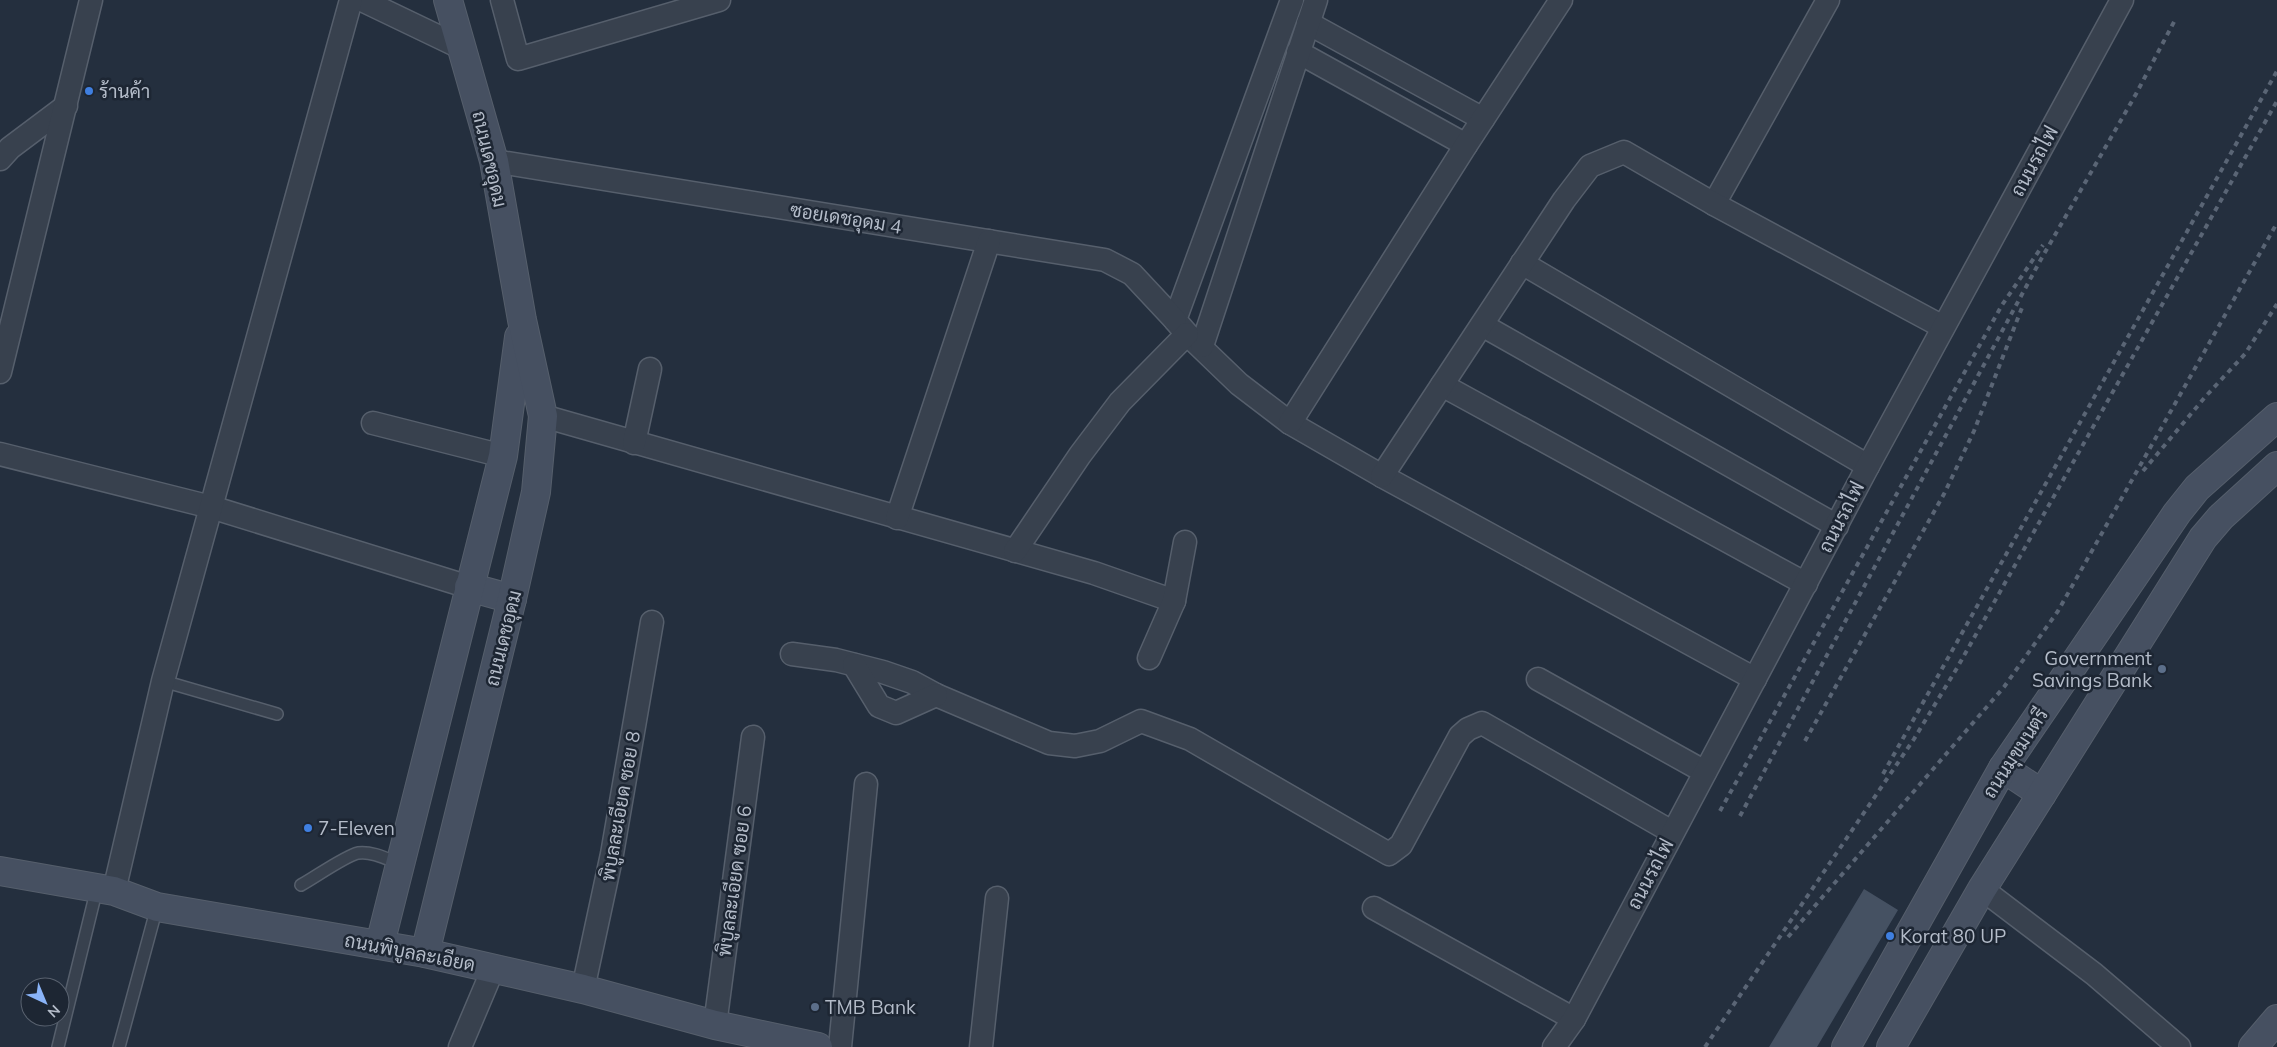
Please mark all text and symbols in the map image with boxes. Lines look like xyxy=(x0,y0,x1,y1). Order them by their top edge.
place label: ร้านค้า xyxy=(99,79,150,103)
marker: ร้านค้า xyxy=(83,85,95,97)
street label: ถนนเดชอุดม xyxy=(466,109,513,210)
street label: ถนนรถไฟ xyxy=(2005,122,2063,200)
street label: ซอยเดชอุดม 4 xyxy=(788,197,904,240)
street label: ถนนรถไฟ xyxy=(1813,477,1869,557)
street label: ถนนเดชอุดม xyxy=(480,588,527,689)
place label: Government Savings Bank xyxy=(2032,646,2152,692)
marker: Government Savings Bank xyxy=(2156,663,2168,675)
street label: ถนนมุขมนตรี xyxy=(1977,703,2054,803)
street label: พิบูลละเอียด ซอย 8 xyxy=(595,729,647,883)
street label: พิบูลละเอียด ซอย 6 xyxy=(712,804,758,958)
place label: 7-Eleven xyxy=(318,816,395,840)
marker: 7-Eleven xyxy=(302,822,314,834)
street label: ถนนรถไฟ xyxy=(1621,835,1679,913)
place label: Korat 80 UP xyxy=(1900,924,2007,948)
street label: ถนนพิบูลละเอียด xyxy=(342,928,477,978)
marker: Korat 80 UP xyxy=(1884,930,1896,942)
north arrow xyxy=(20,977,70,1027)
place label: TMB Bank xyxy=(825,995,916,1019)
text: N xyxy=(44,1001,64,1021)
marker: TMB Bank xyxy=(809,1001,821,1013)

